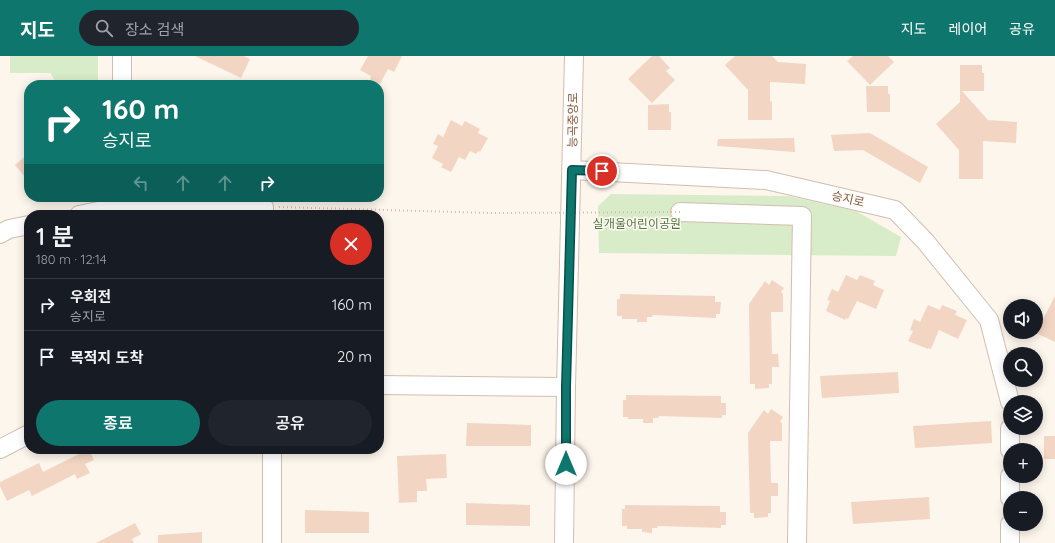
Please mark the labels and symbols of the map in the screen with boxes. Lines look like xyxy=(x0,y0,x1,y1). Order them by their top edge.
street label: 능곡중앙로 xyxy=(565,92,580,148)
pin xyxy=(585,154,619,188)
street label: 승지로 xyxy=(830,187,866,210)
park label: 실개울어린이공원 xyxy=(593,216,681,231)
position arrow xyxy=(545,443,587,485)

